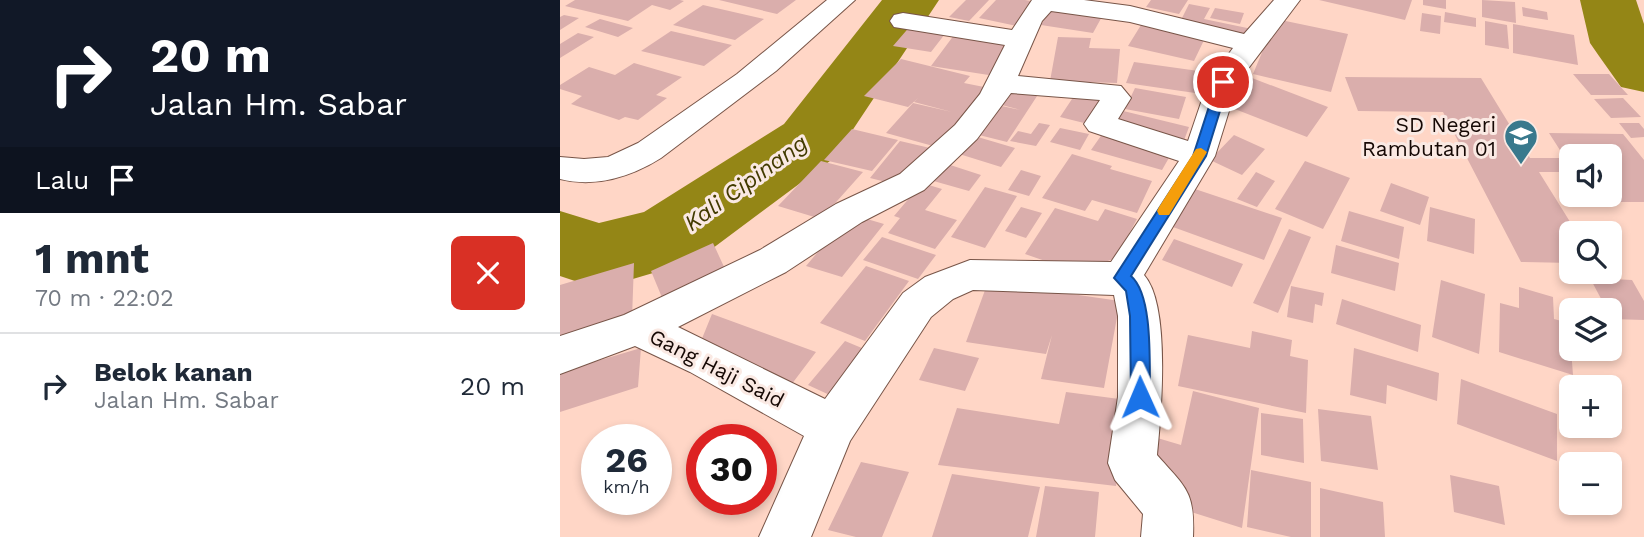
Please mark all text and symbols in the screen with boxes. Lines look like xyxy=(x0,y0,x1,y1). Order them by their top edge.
text: 20 m xyxy=(150,26,271,84)
icon: right xyxy=(35,28,126,119)
pin xyxy=(1193,52,1253,112)
icon: arrive xyxy=(1204,63,1242,101)
text: Jalan Hm. Sabar xyxy=(150,85,407,123)
place label: SD Negeri Rambutan 01 xyxy=(1362,112,1496,161)
school or university icon: SD Negeri Rambutan 01 xyxy=(1502,117,1540,166)
water label: Kali Cipinang xyxy=(679,129,813,237)
map controls xyxy=(1559,144,1622,515)
button: sound xyxy=(1559,144,1622,207)
icon: arrive xyxy=(103,161,141,199)
text: Lalu xyxy=(35,165,89,195)
button: search xyxy=(1559,221,1622,284)
text: 1 mnt xyxy=(35,234,149,283)
button: close xyxy=(451,236,525,310)
text: 70 m · 22:02 xyxy=(35,285,174,312)
button: layers xyxy=(1559,298,1622,361)
street label: Gang Haji Said xyxy=(645,323,789,413)
text: Belok kanan xyxy=(94,357,253,387)
position arrow xyxy=(1103,360,1177,434)
icon: right xyxy=(35,367,73,405)
text: 20 m xyxy=(460,371,525,401)
button: + xyxy=(1559,375,1622,438)
text: Jalan Hm. Sabar xyxy=(94,387,279,414)
speed limit sign: 30 xyxy=(686,424,777,515)
text: 26 xyxy=(605,439,648,481)
button: − xyxy=(1559,452,1622,515)
text: km/h xyxy=(603,476,650,497)

